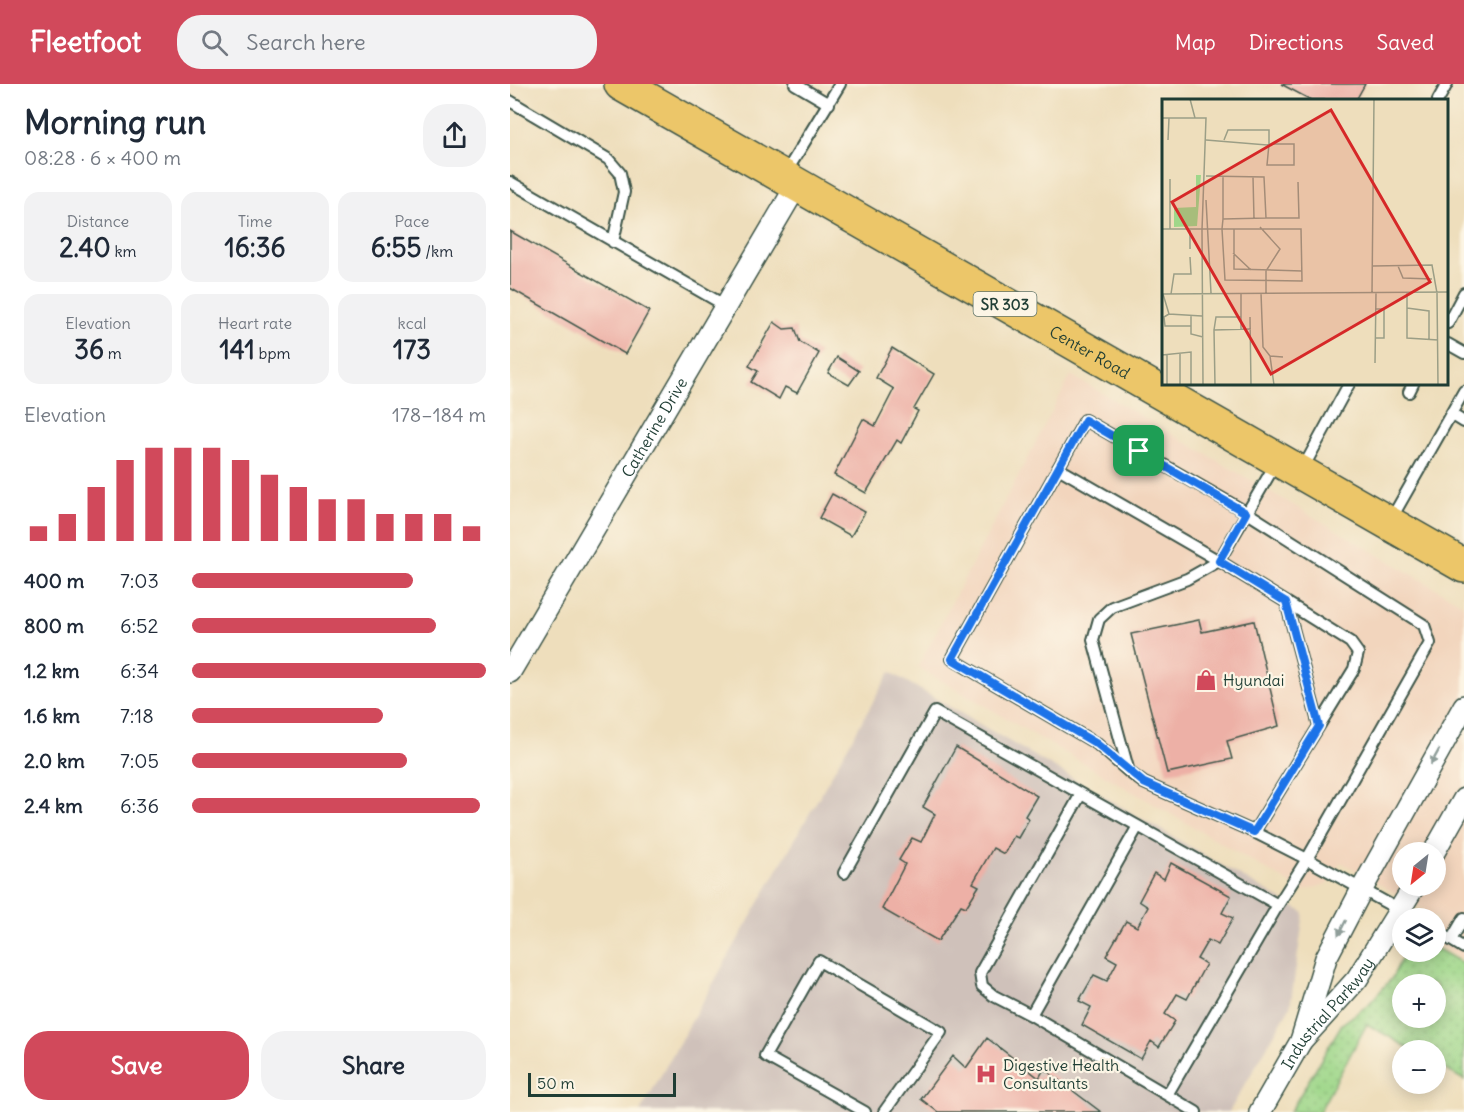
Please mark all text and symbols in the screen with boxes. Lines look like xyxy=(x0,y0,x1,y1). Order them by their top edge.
search box xyxy=(177,15,597,69)
text: Fleetfoot xyxy=(30,24,141,60)
icon: search xyxy=(198,26,231,59)
text: Search here xyxy=(246,28,366,56)
text: Map xyxy=(1175,29,1216,56)
text: Directions xyxy=(1249,29,1343,56)
text: Saved xyxy=(1376,29,1434,56)
inset map xyxy=(1162,99,1449,386)
text: Morning run xyxy=(24,101,206,143)
button: share xyxy=(423,104,486,167)
text: 08:28 · 6 × 400 m xyxy=(24,145,181,170)
text: Distance xyxy=(67,211,129,231)
text: Time xyxy=(238,211,272,231)
text: Pace xyxy=(395,211,429,231)
text: 2.40 xyxy=(59,231,111,264)
text: 16:36 xyxy=(225,231,285,264)
text: 6:55 xyxy=(371,231,421,264)
text: km xyxy=(111,241,137,261)
text: /km xyxy=(421,241,453,261)
road number: SR 303 xyxy=(974,292,1036,316)
text: Elevation xyxy=(65,313,131,333)
text: Heart rate xyxy=(218,313,292,333)
text: kcal xyxy=(398,313,426,333)
street label: Center Road xyxy=(1046,321,1134,383)
text: 36 xyxy=(74,333,104,366)
text: 141 xyxy=(219,333,255,366)
text: 173 xyxy=(393,333,431,366)
text: m xyxy=(104,343,122,363)
text: bpm xyxy=(255,343,291,363)
street label: Catherine Drive xyxy=(617,374,691,481)
text: Elevation xyxy=(24,402,106,427)
text: 178–184 m xyxy=(392,402,486,427)
pin xyxy=(1113,425,1164,476)
icon: arrive xyxy=(1122,434,1155,467)
text: 400 m xyxy=(24,568,84,593)
text: 7:03 xyxy=(120,568,159,593)
text: 800 m xyxy=(24,613,84,638)
text: 6:52 xyxy=(120,613,159,638)
text: 1.2 km xyxy=(24,658,80,683)
text: 6:34 xyxy=(120,658,159,683)
shop icon: Hyundai xyxy=(1194,668,1218,692)
place label: Hyundai xyxy=(1223,670,1284,690)
text: 1.6 km xyxy=(24,703,80,728)
text: 7:18 xyxy=(120,703,154,728)
text: 2.0 km xyxy=(24,748,85,773)
text: 7:05 xyxy=(120,748,159,773)
one-way arrow xyxy=(1430,749,1441,765)
text: 2.4 km xyxy=(24,793,83,818)
text: 6:36 xyxy=(120,793,159,818)
north arrow xyxy=(1392,842,1446,896)
map controls xyxy=(1392,842,1446,1094)
button: layers xyxy=(1392,908,1446,962)
one-way arrow xyxy=(1337,919,1346,936)
street label: Industrial Parkway xyxy=(1277,954,1378,1073)
button: + xyxy=(1392,974,1446,1028)
button: Save xyxy=(24,1031,249,1100)
button: Share xyxy=(261,1031,486,1100)
button: − xyxy=(1392,1040,1446,1094)
place label: Digestive Health Consultants xyxy=(1003,1055,1119,1093)
hospital icon: Digestive Health Consultants xyxy=(974,1062,998,1086)
scale bar xyxy=(528,1070,676,1098)
text: 50 m xyxy=(537,1073,575,1093)

